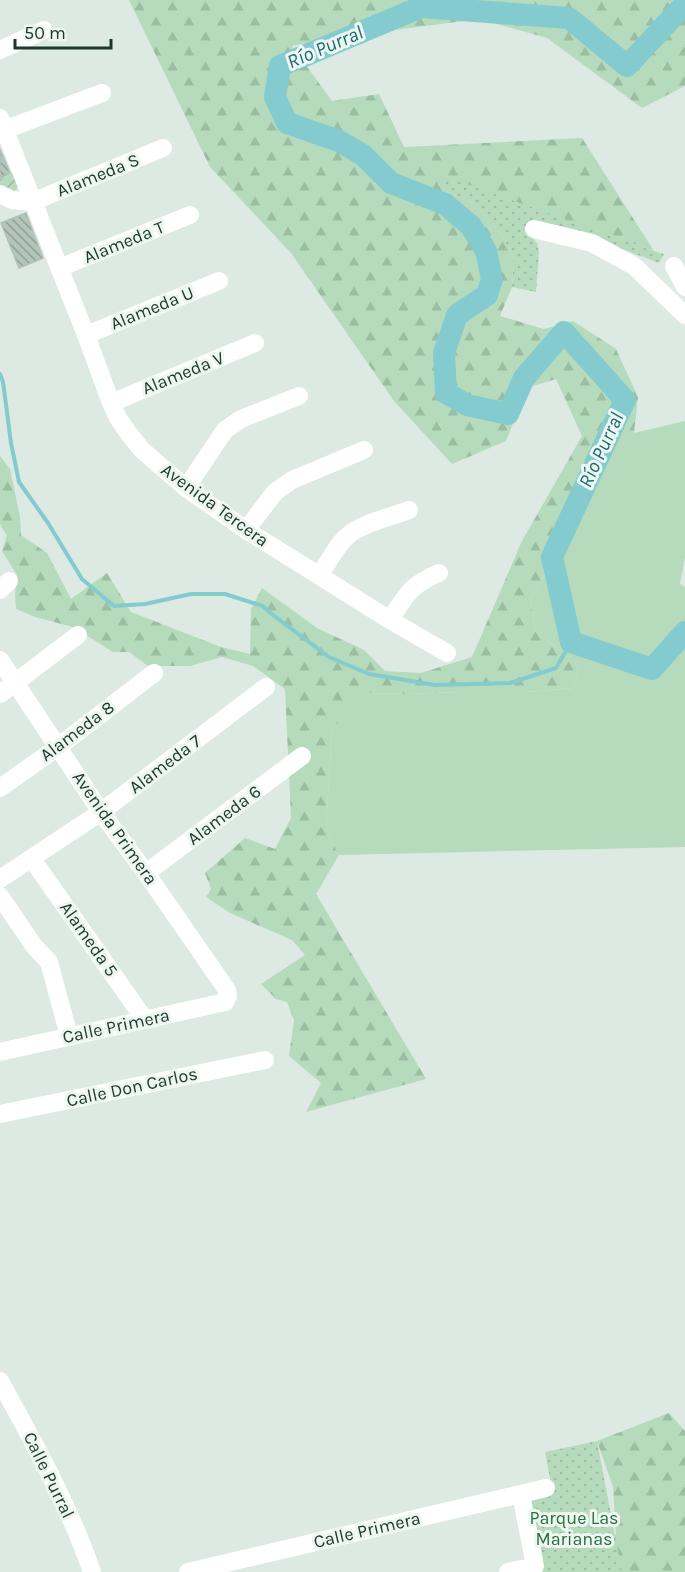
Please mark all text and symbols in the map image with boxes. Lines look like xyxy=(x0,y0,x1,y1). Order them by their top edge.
scale bar xyxy=(15,12,111,50)
water label: Río Purral xyxy=(284,21,366,73)
text: 50 m xyxy=(24,22,66,44)
street label: Alameda S xyxy=(53,148,143,202)
street label: Alameda T xyxy=(80,216,168,268)
street label: Alameda U xyxy=(107,281,197,335)
street label: Alameda V xyxy=(139,347,227,399)
water label: Río Purral xyxy=(574,409,628,491)
street label: Avenida Tercera xyxy=(157,459,273,551)
street label: Alameda 8 xyxy=(36,696,118,766)
street label: Alameda 7 xyxy=(125,729,206,798)
street label: Avenida Primera xyxy=(68,767,162,889)
street label: Alameda 6 xyxy=(183,780,265,850)
street label: Alameda 5 xyxy=(55,897,123,981)
street label: Calle Primera xyxy=(60,1004,172,1048)
street label: Calle Don Carlos xyxy=(65,1062,199,1112)
street label: Calle Purral xyxy=(19,1428,79,1522)
street label: Calle Primera xyxy=(311,1507,423,1553)
park label: Parque Las Marianas xyxy=(529,1507,619,1550)

